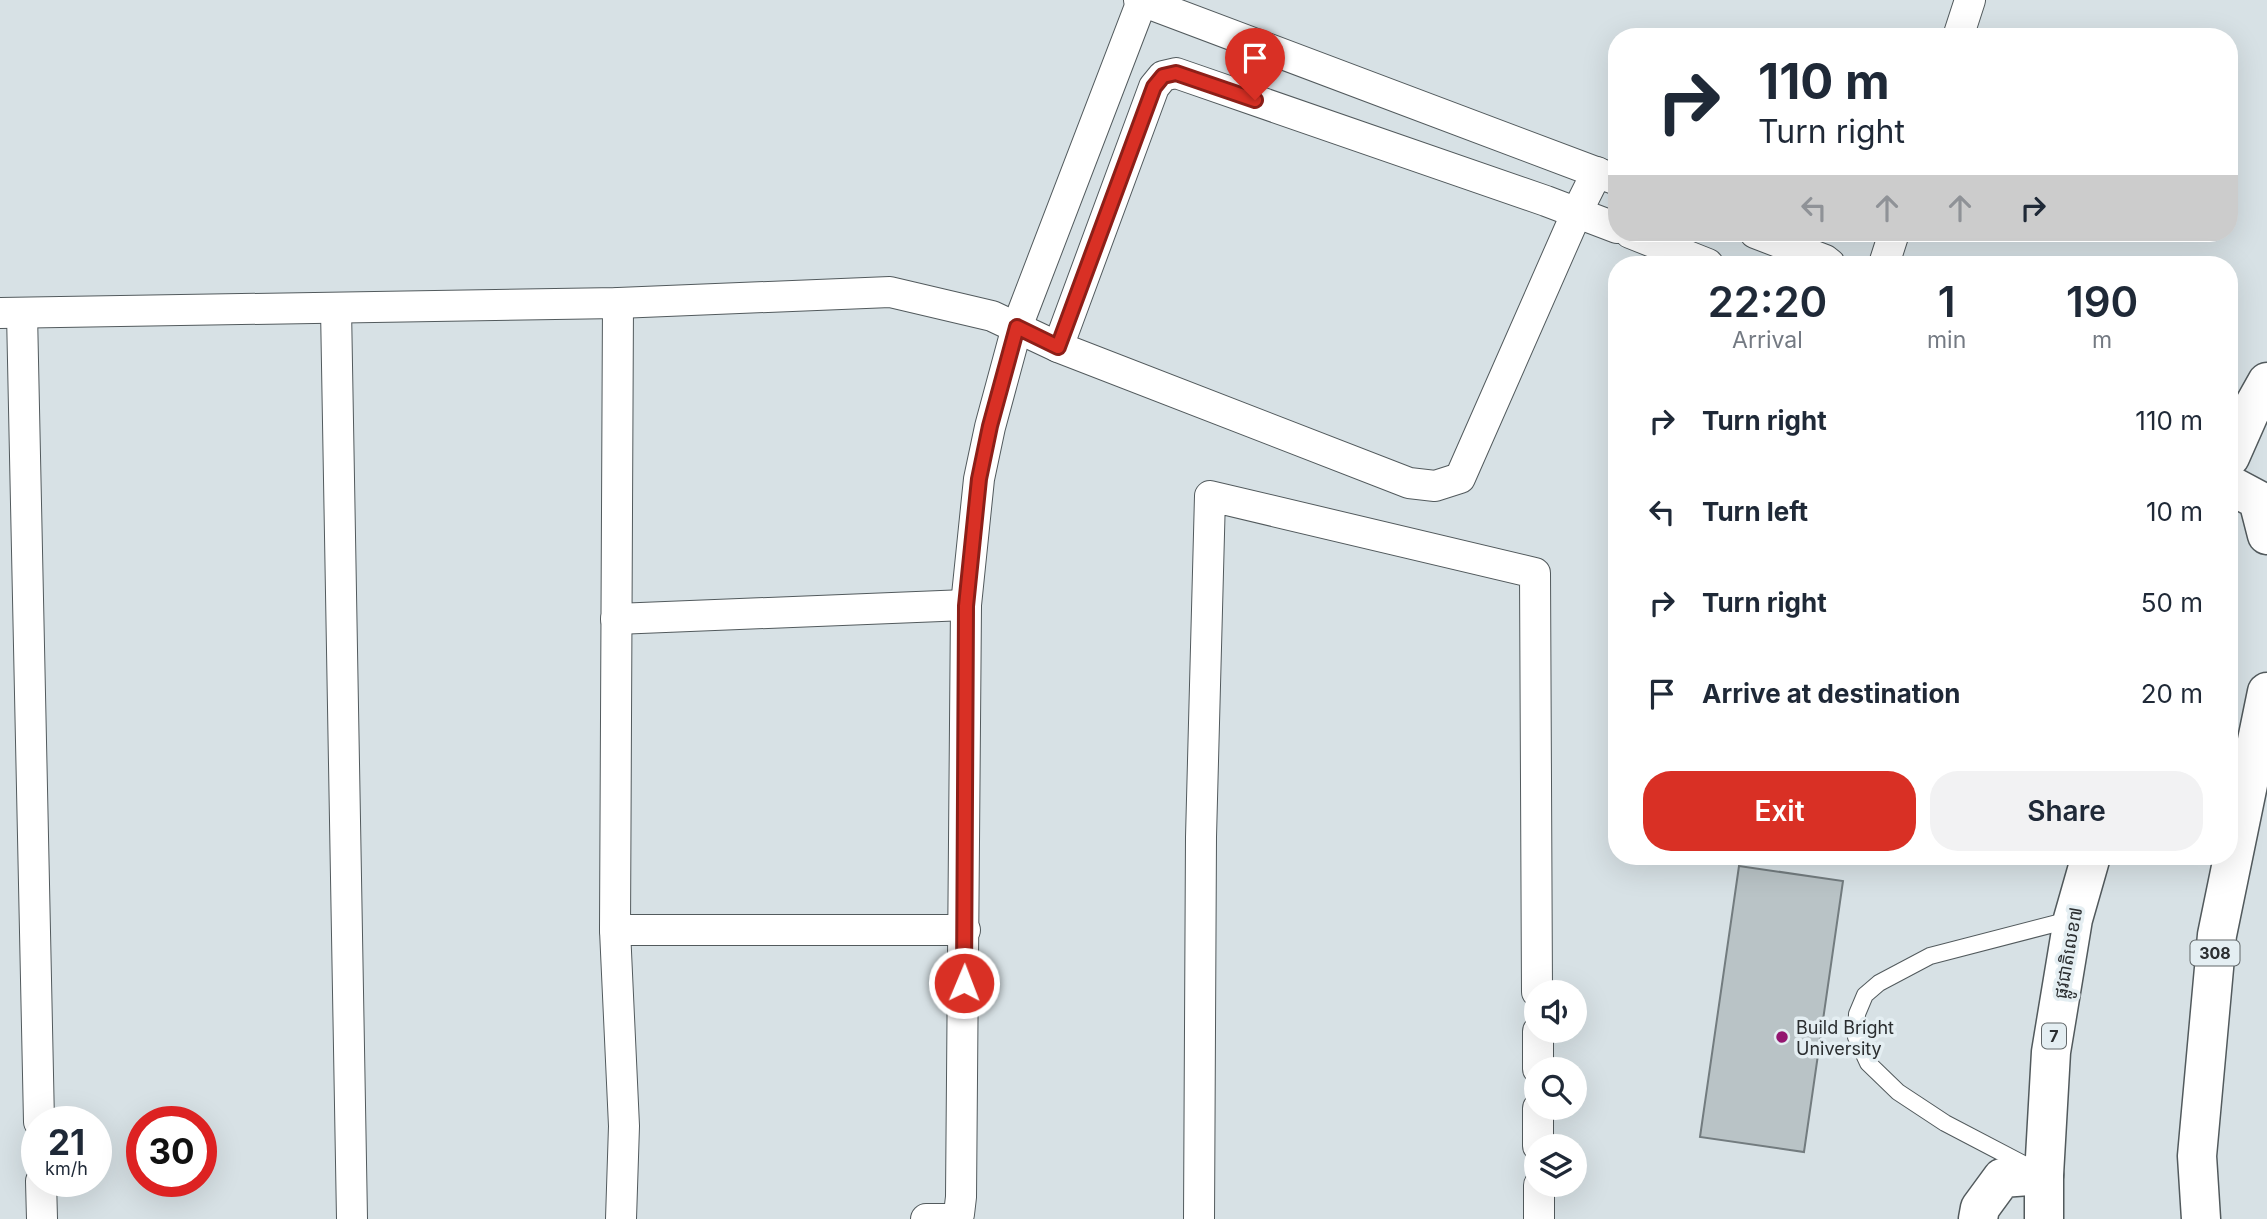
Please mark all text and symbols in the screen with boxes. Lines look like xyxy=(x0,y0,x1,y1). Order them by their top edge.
pin xyxy=(1225,28,1285,100)
icon: arrive xyxy=(1236,39,1274,77)
text: 110 m xyxy=(1758,52,1890,111)
icon: right xyxy=(1643,56,1734,147)
text: Turn right xyxy=(1758,112,1905,151)
icon: left xyxy=(1795,189,1833,227)
icon: ahead xyxy=(1868,189,1906,227)
icon: ahead xyxy=(1941,189,1979,227)
icon: right xyxy=(2014,189,2052,227)
text: 22:20 xyxy=(1708,276,1827,327)
text: 1 xyxy=(1938,276,1955,327)
text: 190 xyxy=(2066,276,2138,327)
text: Arrival xyxy=(1732,326,1803,354)
text: min xyxy=(1927,326,1966,354)
text: m xyxy=(2092,326,2112,354)
icon: right xyxy=(1643,402,1681,440)
text: Turn right xyxy=(1702,405,1827,436)
text: 110 m xyxy=(2135,405,2203,436)
icon: left xyxy=(1643,493,1681,531)
text: Turn left xyxy=(1702,496,1808,527)
text: 10 m xyxy=(2146,496,2203,527)
icon: right xyxy=(1643,584,1681,622)
text: Turn right xyxy=(1702,587,1827,618)
text: 50 m xyxy=(2141,587,2203,618)
icon: arrive xyxy=(1643,675,1681,713)
text: Arrive at destination xyxy=(1702,678,1961,709)
text: 20 m xyxy=(2141,678,2203,709)
button: Exit xyxy=(1643,771,1916,851)
button: Share xyxy=(1930,771,2203,851)
street label: ផ្លូវជាតិលេខ៧ xyxy=(2050,906,2093,1002)
road number: 308 xyxy=(2190,940,2240,965)
position arrow xyxy=(927,946,1001,1020)
map controls xyxy=(1524,980,1587,1197)
button: sound xyxy=(1524,980,1587,1043)
place label: Build Bright University xyxy=(1796,1017,1894,1059)
road number: 7 xyxy=(2042,1024,2066,1048)
marker: Build Bright University xyxy=(1774,1029,1790,1045)
button: search xyxy=(1524,1057,1587,1120)
speed limit sign: 30 xyxy=(126,1106,217,1197)
text: 21 xyxy=(48,1121,85,1163)
button: layers xyxy=(1524,1134,1587,1197)
text: km/h xyxy=(45,1158,88,1179)

